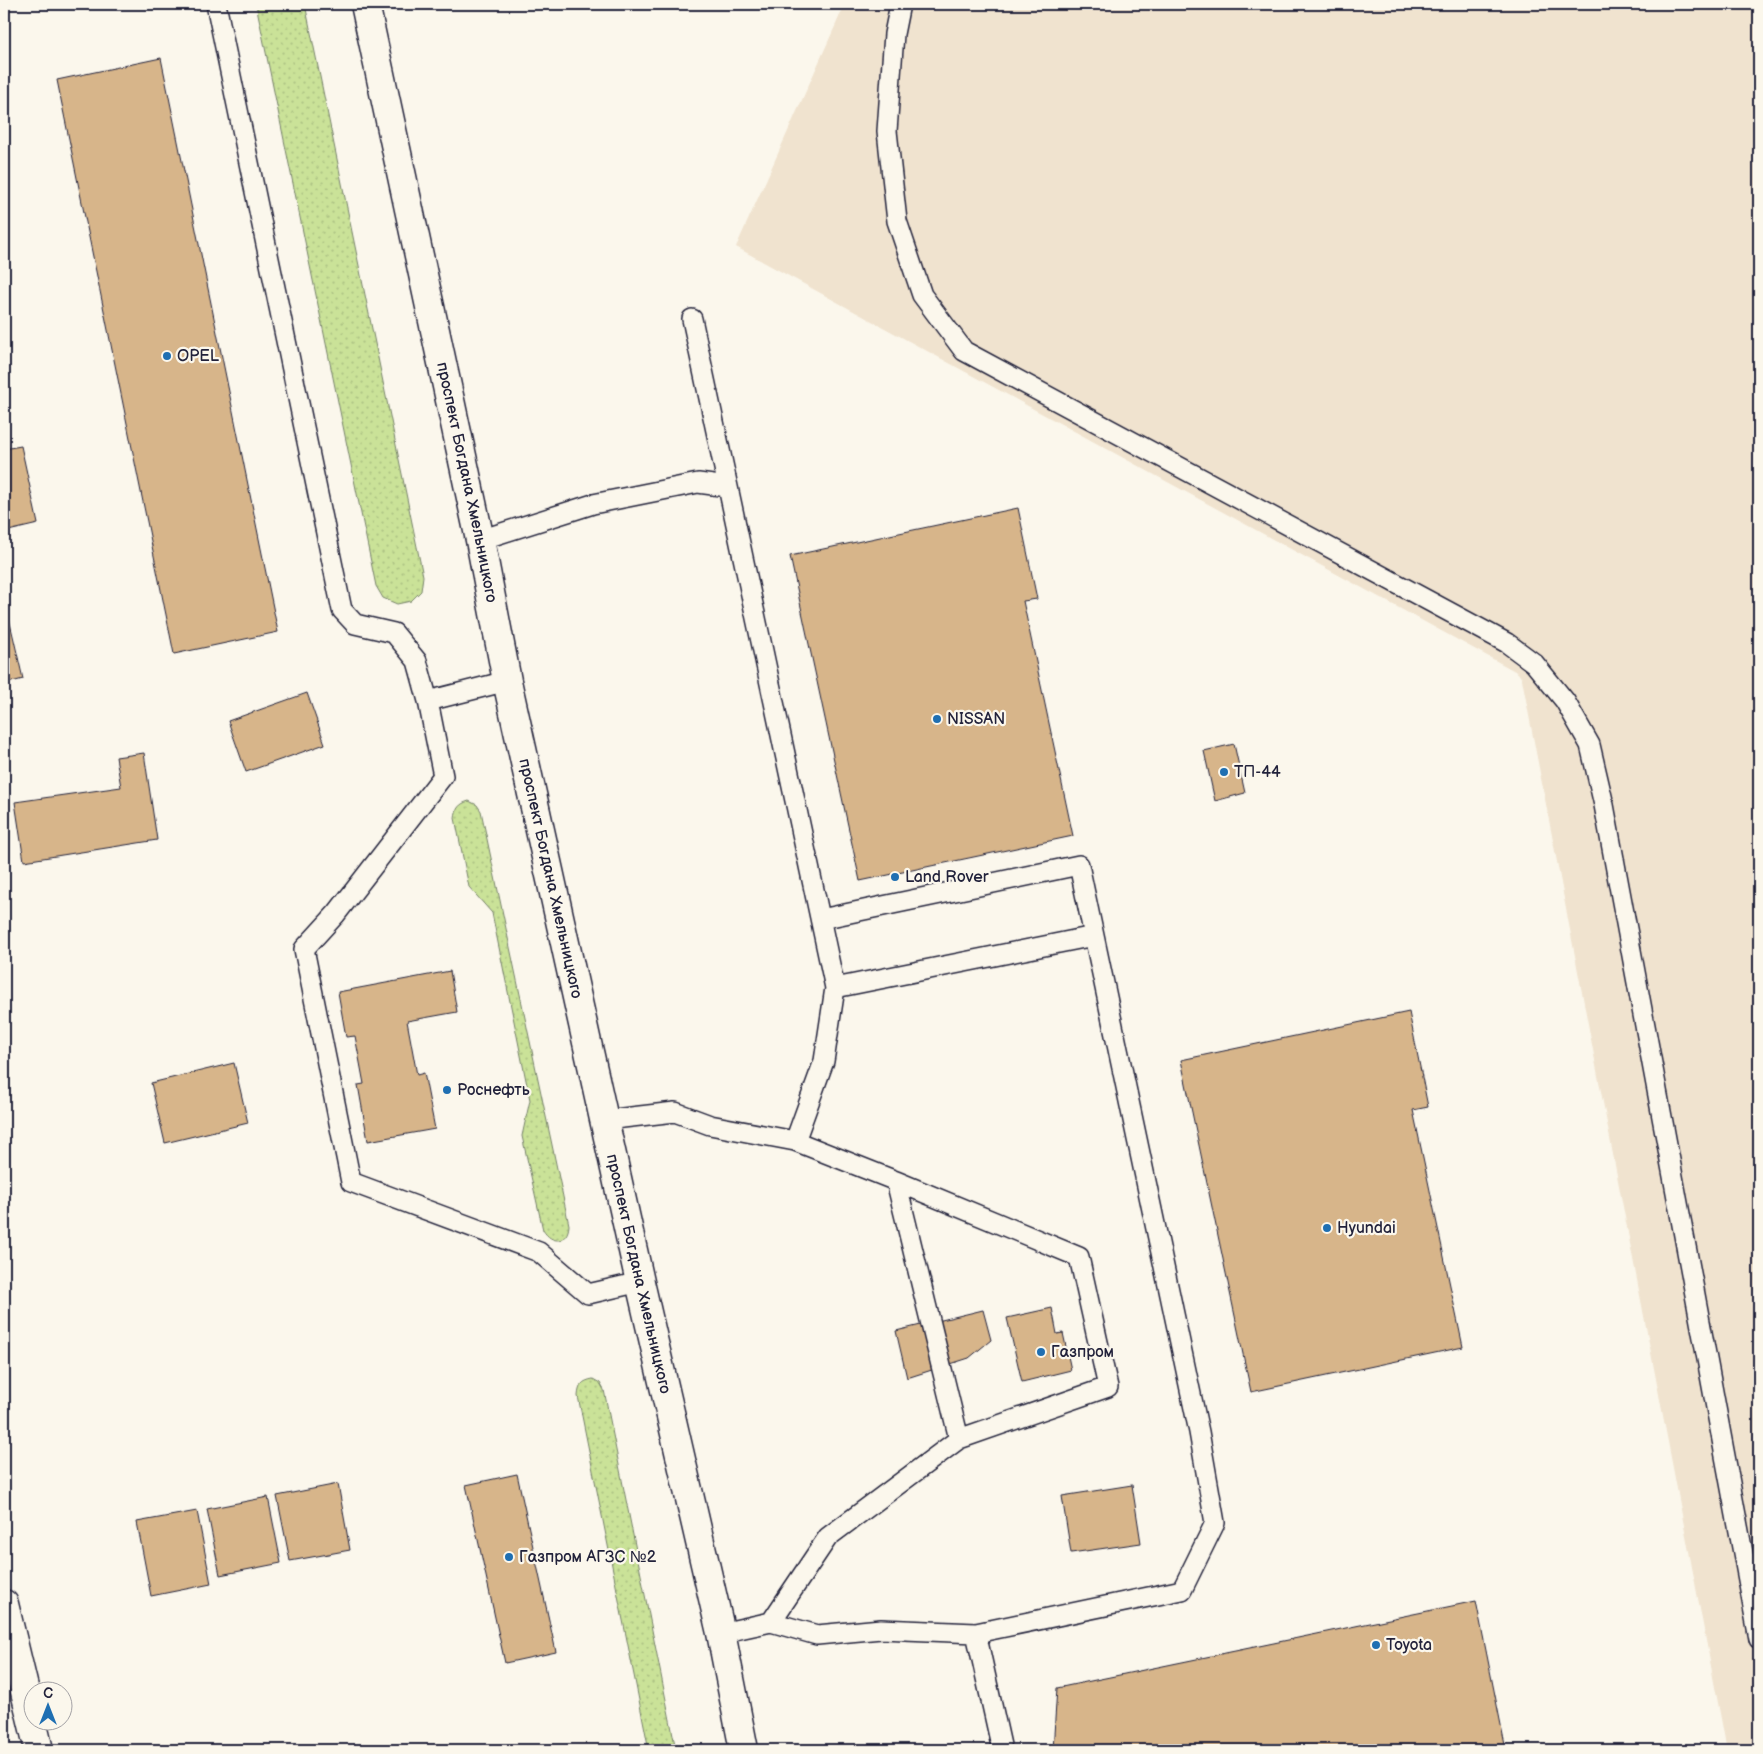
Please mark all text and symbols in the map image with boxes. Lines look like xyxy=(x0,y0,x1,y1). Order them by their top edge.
place label: OPEL xyxy=(177,347,220,366)
marker: OPEL xyxy=(161,350,173,362)
street label: проспект Богдана Хмельницкого xyxy=(433,360,501,604)
place label: NISSAN xyxy=(947,710,1005,729)
marker: NISSAN xyxy=(931,713,943,725)
street label: проспект Богдана Хмельницкого xyxy=(515,757,586,1000)
place label: ТП-44 xyxy=(1234,763,1281,782)
marker: ТП-44 xyxy=(1218,766,1230,778)
place label: Land Rover xyxy=(905,868,989,887)
marker: Land Rover xyxy=(889,871,901,883)
place label: Роснефть xyxy=(457,1081,530,1100)
marker: Роснефть xyxy=(441,1084,453,1096)
street label: проспект Богдана Хмельницкого xyxy=(602,1152,675,1396)
place label: Hyundai xyxy=(1337,1219,1396,1238)
marker: Hyundai xyxy=(1321,1222,1333,1234)
place label: Газпром xyxy=(1051,1343,1114,1362)
marker: Газпром xyxy=(1035,1346,1047,1358)
place label: Газпром АГЗС №2 xyxy=(519,1548,657,1567)
marker: Газпром АГЗС №2 xyxy=(503,1551,515,1563)
place label: Toyota xyxy=(1386,1636,1432,1655)
marker: Toyota xyxy=(1370,1639,1382,1651)
north arrow xyxy=(22,1682,72,1732)
text: С xyxy=(43,1685,53,1702)

